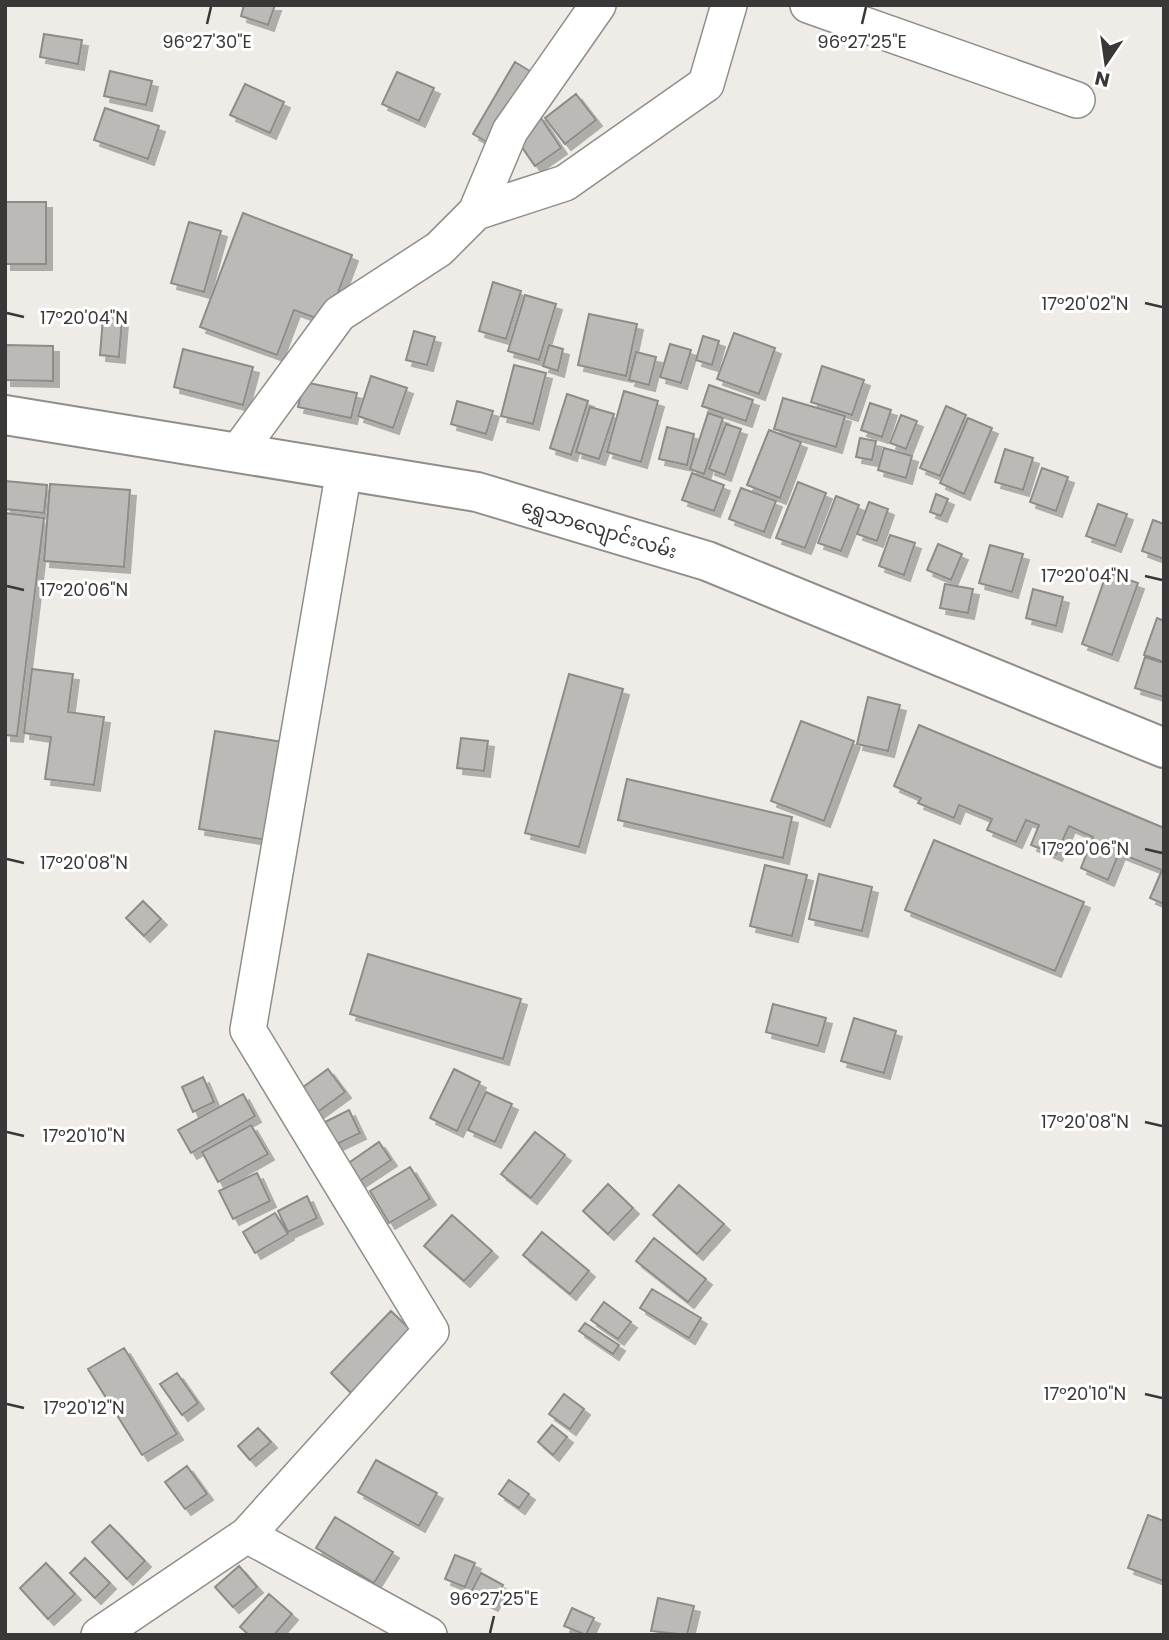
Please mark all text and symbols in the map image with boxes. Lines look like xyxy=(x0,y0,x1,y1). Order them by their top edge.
north arrow xyxy=(1071,28,1141,98)
text: 96°27'30"E xyxy=(162,29,252,54)
text: 96°27'25"E xyxy=(817,29,907,54)
text: N xyxy=(1092,64,1112,94)
text: 17°20'02"N xyxy=(1041,291,1129,316)
text: 17°20'04"N xyxy=(40,305,128,330)
street label: ရွှေသာလျောင်းလမ်း xyxy=(517,492,680,567)
text: 17°20'04"N xyxy=(1041,563,1129,588)
text: 17°20'06"N xyxy=(40,577,128,602)
text: 17°20'06"N xyxy=(1041,836,1129,861)
text: 17°20'08"N xyxy=(40,850,128,875)
text: 17°20'08"N xyxy=(1041,1109,1129,1134)
text: 17°20'10"N xyxy=(43,1123,125,1148)
text: 17°20'10"N xyxy=(1044,1381,1126,1406)
text: 17°20'12"N xyxy=(43,1395,125,1420)
text: 96°27'25"E xyxy=(449,1586,539,1611)

